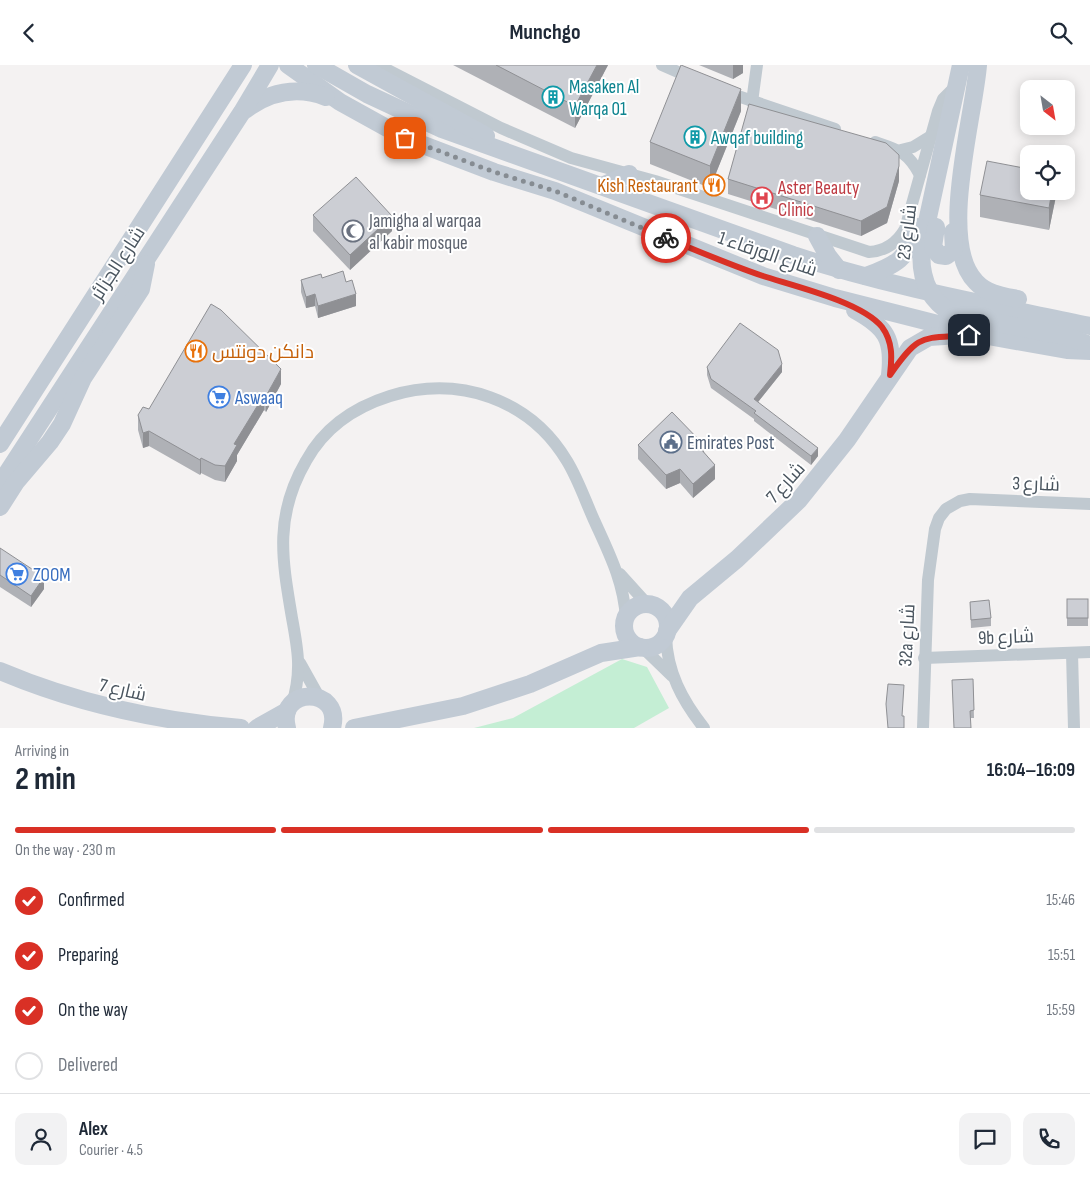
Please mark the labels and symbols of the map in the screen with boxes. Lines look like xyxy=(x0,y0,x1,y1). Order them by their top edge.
place label: Masaken Al Warqa 01 xyxy=(569,76,639,121)
north arrow xyxy=(1020,80,1075,135)
building icon: Masaken Al Warqa 01 xyxy=(541,85,565,109)
pin xyxy=(384,117,426,159)
building icon: Awqaf building xyxy=(683,125,707,149)
place label: Awqaf building xyxy=(710,127,804,150)
restaurant icon: Kish Restaurant xyxy=(702,173,726,197)
place label: Kish Restaurant xyxy=(597,175,698,198)
place label: Aster Beauty Clinic xyxy=(777,177,860,222)
hospital icon: Aster Beauty Clinic xyxy=(750,186,774,210)
street label: شارع 23 xyxy=(893,203,923,261)
place label: Jamigha al warqaa al kabir mosque xyxy=(368,210,481,255)
courier xyxy=(641,213,691,263)
mosque icon: Jamigha al warqaa al kabir mosque xyxy=(341,219,365,243)
street label: شارع الجزائر xyxy=(85,223,151,306)
street label: شارع الورقاء 1 xyxy=(715,227,820,283)
pin xyxy=(948,314,990,356)
restaurant icon: دانكن دونتس xyxy=(184,339,208,363)
place label: دانكن دونتس xyxy=(212,341,314,364)
supermarket icon: Aswaaq xyxy=(207,385,231,409)
place label: Aswaaq xyxy=(234,387,283,410)
public building icon: Emirates Post xyxy=(659,430,683,454)
place label: Emirates Post xyxy=(687,432,775,455)
street label: شارع 7 xyxy=(762,458,811,509)
street label: شارع 3 xyxy=(1012,472,1060,498)
supermarket icon: ZOOM xyxy=(5,562,29,586)
place label: ZOOM xyxy=(33,564,71,587)
street label: 32a شارع xyxy=(894,603,922,667)
street label: 9b شارع xyxy=(978,625,1035,651)
street label: شارع 7 xyxy=(97,674,148,708)

